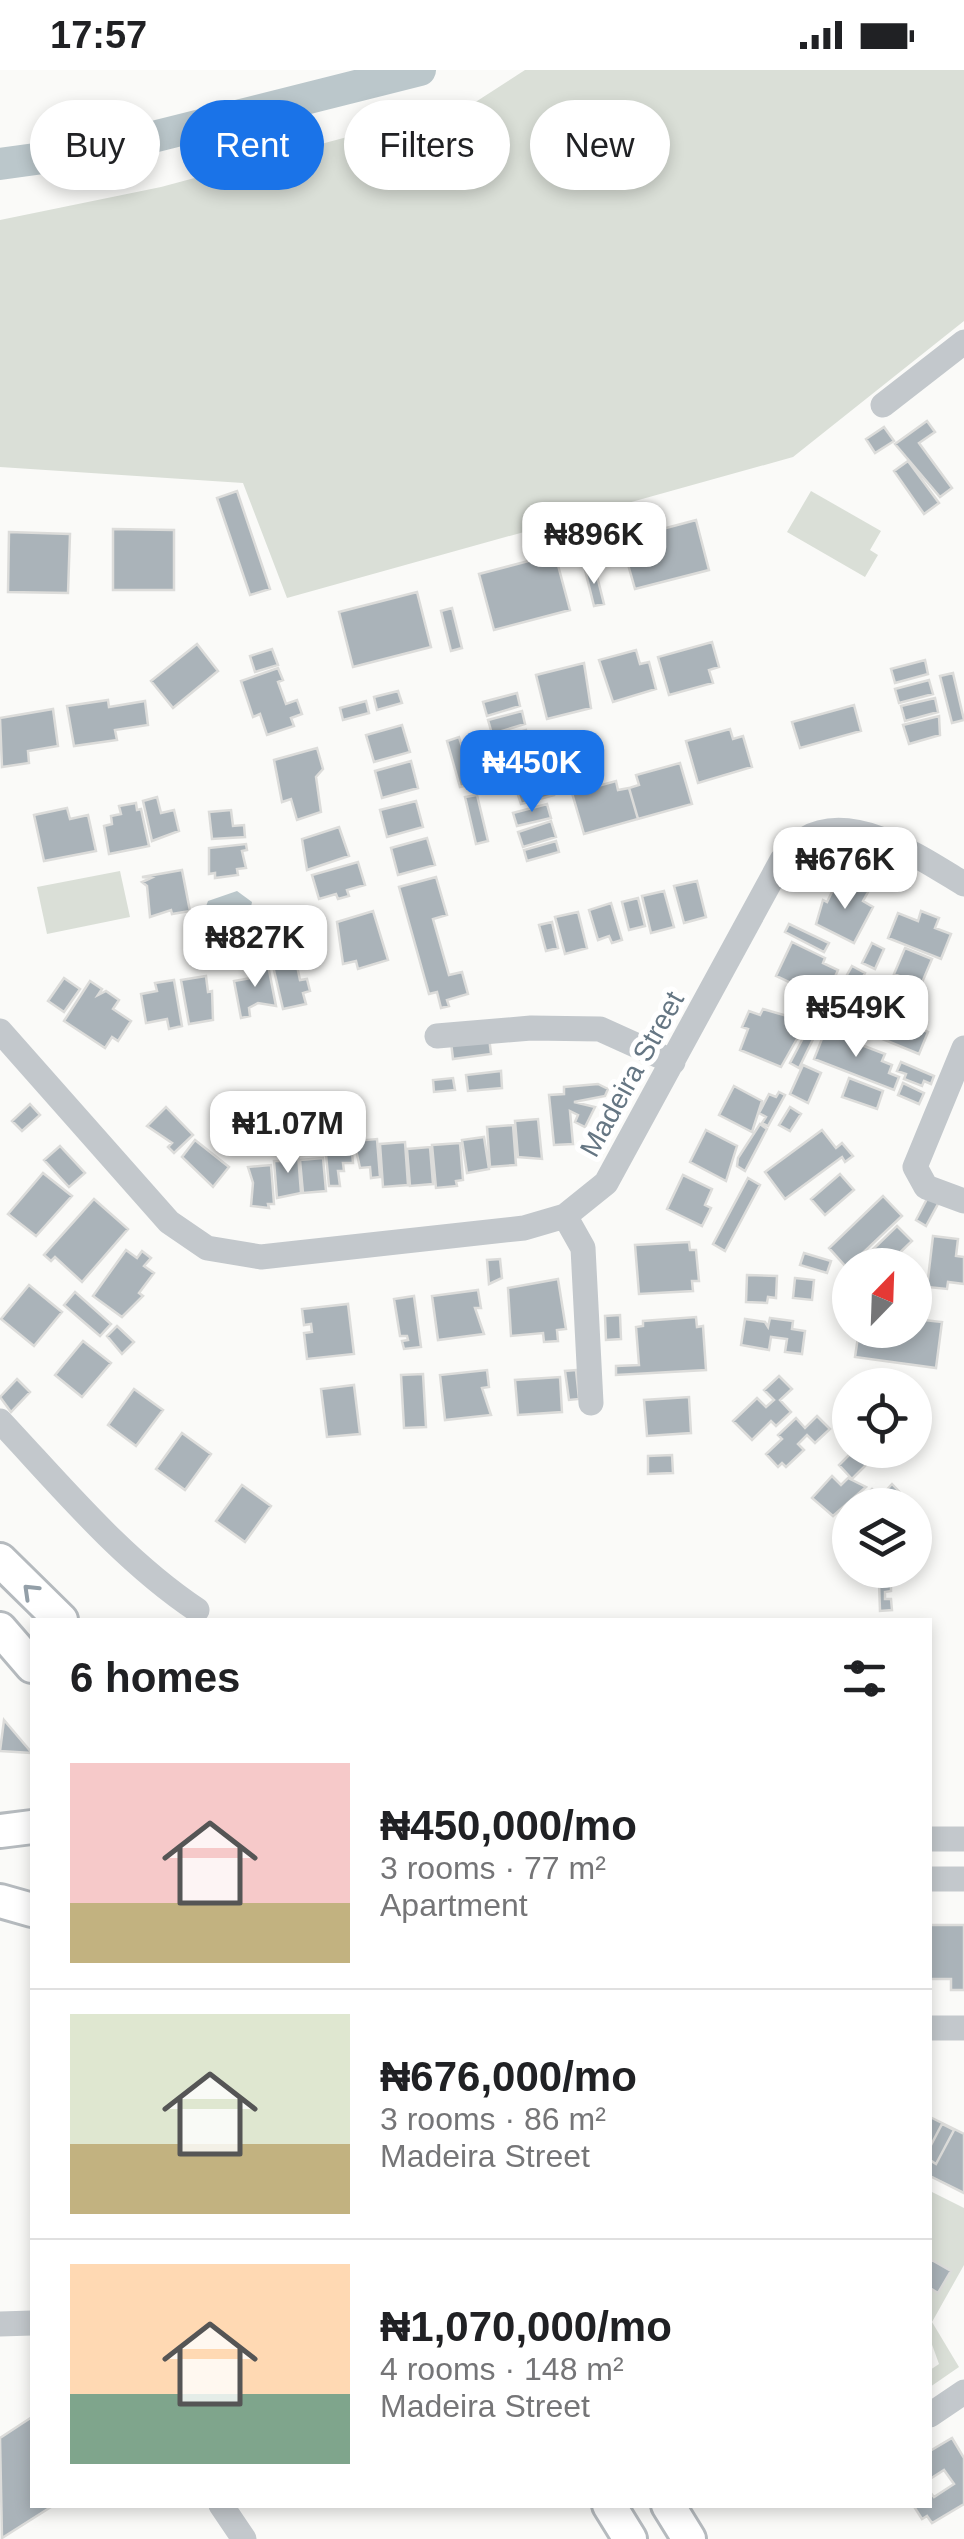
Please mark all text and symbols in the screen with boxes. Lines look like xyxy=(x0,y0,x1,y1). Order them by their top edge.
text: 17:57 xyxy=(50,14,147,56)
chip: Buy xyxy=(30,100,160,190)
chip: Rent xyxy=(180,100,324,190)
chip: Filters xyxy=(344,100,510,190)
chip: New xyxy=(530,100,670,190)
pin: ₦896K xyxy=(524,502,664,587)
text: ₦896K xyxy=(544,516,644,552)
pin: ₦450K xyxy=(462,730,602,815)
text: ₦450K xyxy=(482,744,582,780)
pin: ₦676K xyxy=(775,827,915,912)
text: ₦676K xyxy=(795,841,895,877)
pin: ₦827K xyxy=(185,905,325,990)
text: ₦827K xyxy=(205,919,305,955)
pin: ₦549K xyxy=(786,975,926,1060)
street label: Madeira Street xyxy=(574,986,690,1162)
text: ₦549K xyxy=(806,989,906,1025)
pin: ₦1.07M xyxy=(207,1091,369,1176)
text: ₦1.07M xyxy=(232,1105,344,1141)
north arrow xyxy=(832,1248,932,1348)
map controls xyxy=(832,1248,932,1588)
button: locate xyxy=(832,1368,932,1468)
button: layers xyxy=(832,1488,932,1588)
one-way arrow xyxy=(23,1585,41,1603)
icon: filters xyxy=(837,1651,892,1706)
text: 6 homes xyxy=(70,1654,240,1701)
text: ₦450,000/mo xyxy=(380,1802,637,1849)
icon: home xyxy=(150,1803,270,1923)
text: 3 rooms · 77 m² xyxy=(380,1850,606,1886)
text: Apartment xyxy=(380,1887,528,1923)
text: ₦676,000/mo xyxy=(380,2053,637,2100)
icon: home xyxy=(150,2054,270,2174)
text: 3 rooms · 86 m² xyxy=(380,2101,606,2137)
text: Madeira Street xyxy=(380,2138,590,2174)
text: ₦1,070,000/mo xyxy=(380,2303,672,2350)
icon: home xyxy=(150,2304,270,2424)
text: 4 rooms · 148 m² xyxy=(380,2351,624,2387)
text: Madeira Street xyxy=(380,2388,590,2424)

